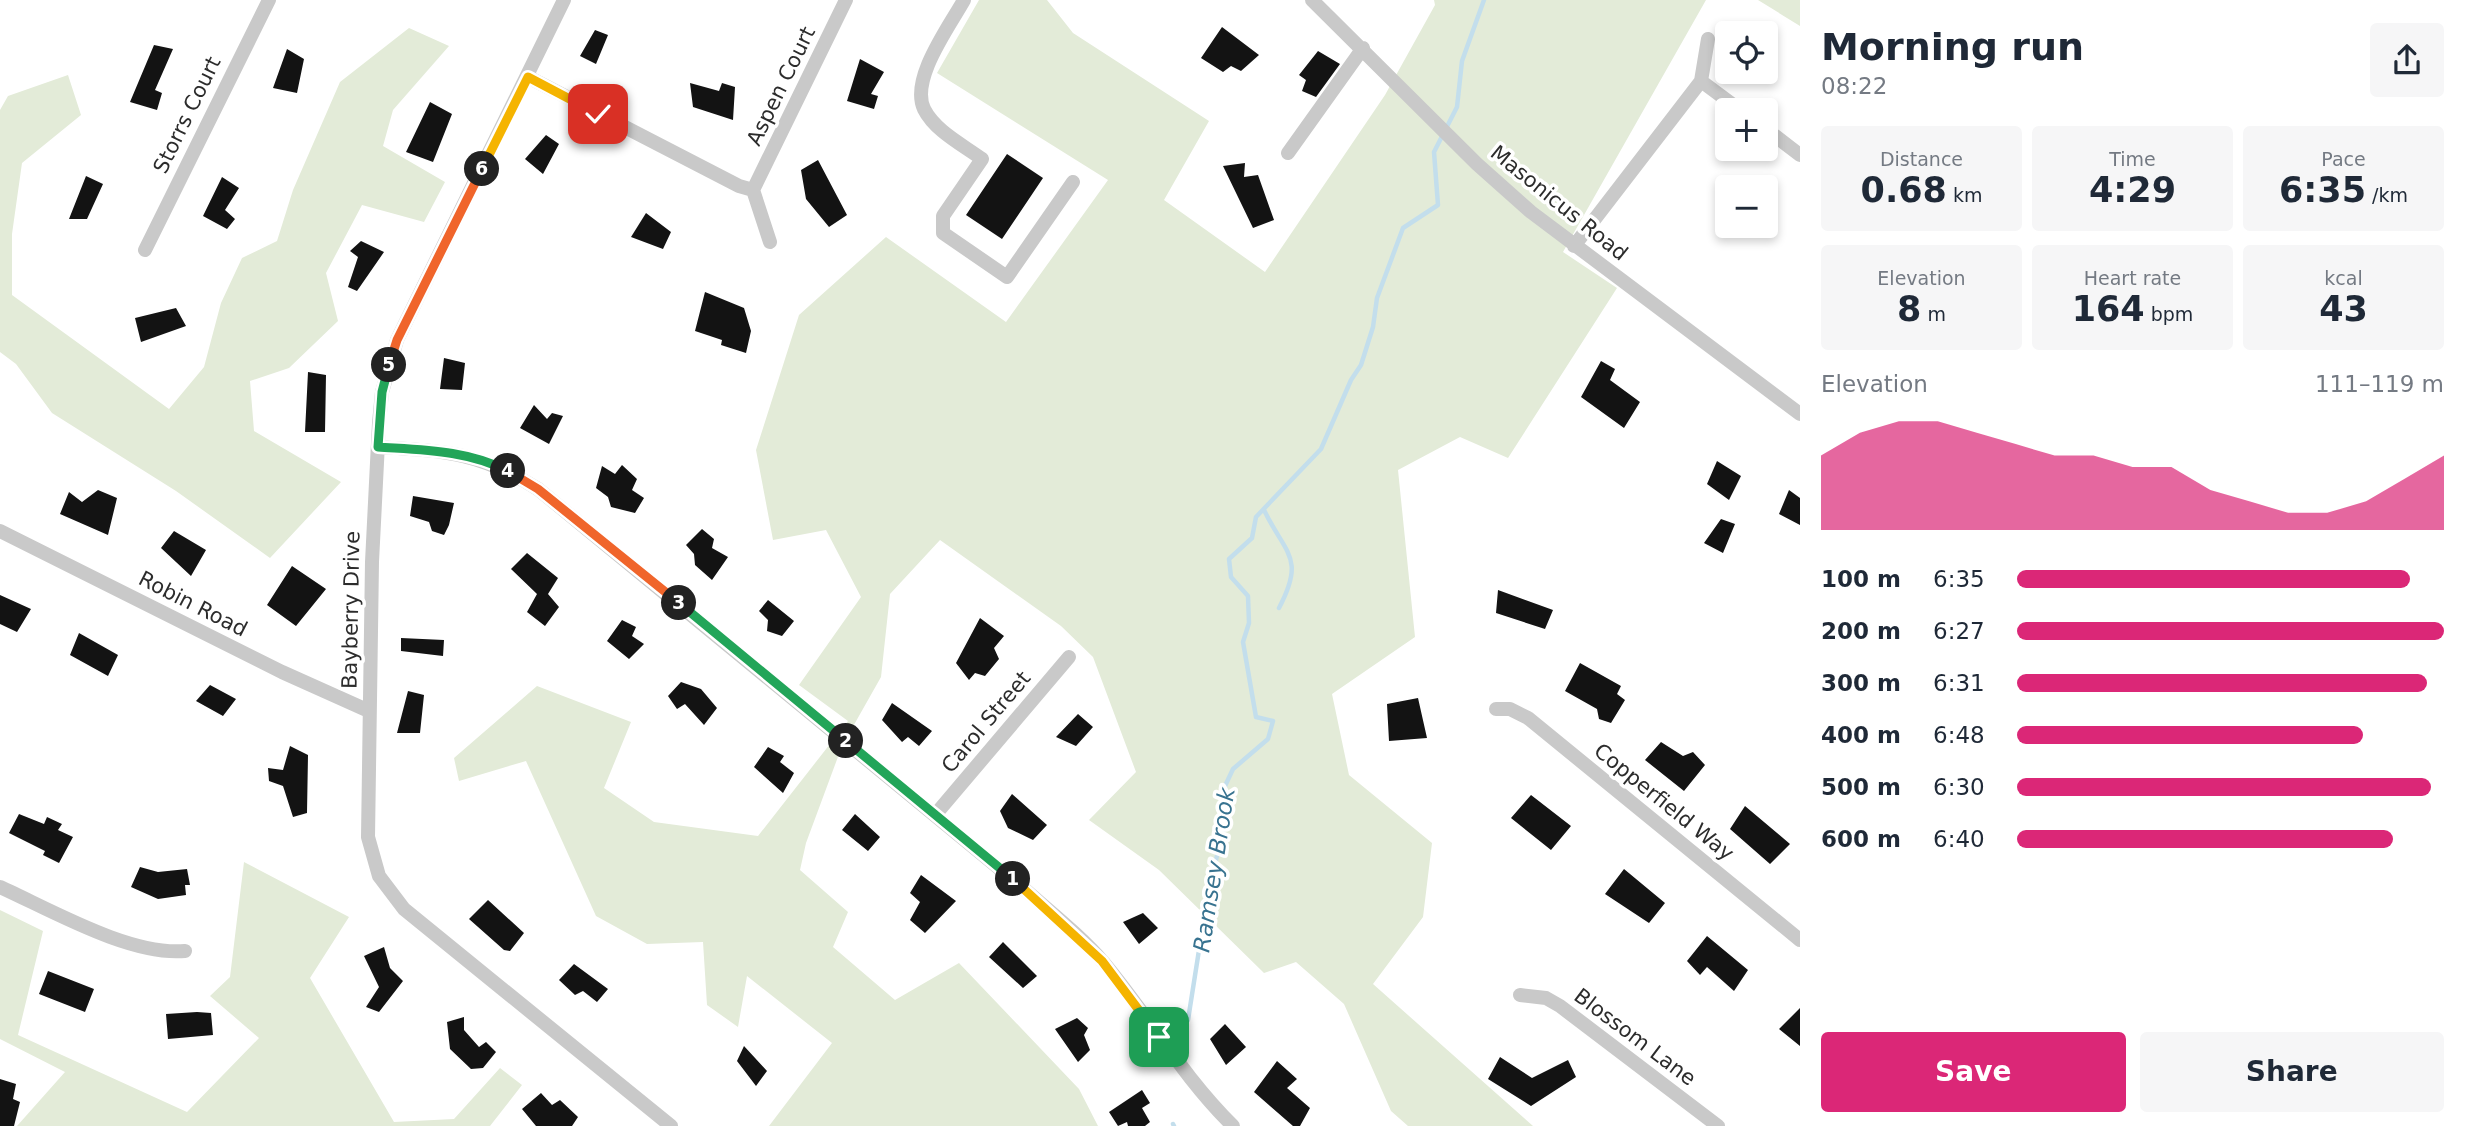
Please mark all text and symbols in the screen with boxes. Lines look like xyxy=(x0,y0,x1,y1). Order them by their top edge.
map controls xyxy=(1715,21,1778,238)
button: locate xyxy=(1715,21,1778,84)
street label: Aspen Court xyxy=(742,23,820,149)
button: share xyxy=(2370,23,2444,97)
text: Morning run xyxy=(1821,25,2084,69)
street label: Storrs Court xyxy=(148,53,226,177)
text: 08:22 xyxy=(1821,73,1887,99)
pin xyxy=(568,84,628,144)
icon: check xyxy=(579,95,617,133)
button: + xyxy=(1715,98,1778,161)
street label: Masonicus Road xyxy=(1486,140,1632,266)
text: Distance xyxy=(1880,148,1963,170)
text: Time xyxy=(2109,148,2156,170)
text: Pace xyxy=(2321,148,2366,170)
pin: 6 xyxy=(464,152,500,186)
text: 6 xyxy=(475,157,488,179)
text: 0.68 xyxy=(1861,170,1947,210)
text: 4:29 xyxy=(2089,170,2176,210)
text: 6:35 xyxy=(2279,170,2366,210)
button: − xyxy=(1715,175,1778,238)
text: km xyxy=(1947,184,1982,206)
text: /km xyxy=(2366,184,2408,206)
text: Elevation xyxy=(1877,267,1966,289)
text: Heart rate xyxy=(2084,267,2181,289)
text: kcal xyxy=(2324,267,2363,289)
text: 8 xyxy=(1897,289,1921,329)
text: 164 xyxy=(2072,289,2145,329)
text: 43 xyxy=(2319,289,2368,329)
text: m xyxy=(1921,303,1946,325)
text: bpm xyxy=(2145,303,2193,325)
pin: 5 xyxy=(372,348,406,382)
text: 5 xyxy=(382,353,395,375)
text: Elevation xyxy=(1821,371,1928,397)
text: 111–119 m xyxy=(2315,371,2444,397)
pin: 4 xyxy=(490,454,526,489)
text: 4 xyxy=(501,459,514,481)
street label: Bayberry Drive xyxy=(338,531,364,689)
street label: Robin Road xyxy=(135,566,251,642)
text: 100 m xyxy=(1821,566,1901,592)
text: 6:35 xyxy=(1933,566,1985,592)
pin: 3 xyxy=(662,586,696,620)
text: 3 xyxy=(672,591,685,613)
text: 200 m xyxy=(1821,618,1901,644)
text: 6:27 xyxy=(1933,618,1985,644)
street label: Carol Street xyxy=(937,666,1035,778)
text: 300 m xyxy=(1821,670,1901,696)
text: 6:31 xyxy=(1933,670,1985,696)
text: 400 m xyxy=(1821,722,1901,748)
text: 6:48 xyxy=(1933,722,1985,748)
pin: 2 xyxy=(828,724,864,758)
text: 2 xyxy=(839,729,852,751)
street label: Copperfield Way xyxy=(1589,738,1739,866)
text: 500 m xyxy=(1821,774,1901,800)
text: 6:30 xyxy=(1933,774,1985,800)
water label: Ramsey Brook xyxy=(1188,784,1240,954)
text: 600 m xyxy=(1821,826,1901,852)
text: 6:40 xyxy=(1933,826,1985,852)
pin: 1 xyxy=(996,862,1030,896)
text: 1 xyxy=(1006,867,1019,889)
street label: Blossom Lane xyxy=(1570,984,1700,1090)
pin xyxy=(1129,1007,1189,1067)
icon: arrive xyxy=(1140,1018,1178,1056)
button: Save xyxy=(1821,1032,2126,1112)
button: Share xyxy=(2140,1032,2444,1112)

